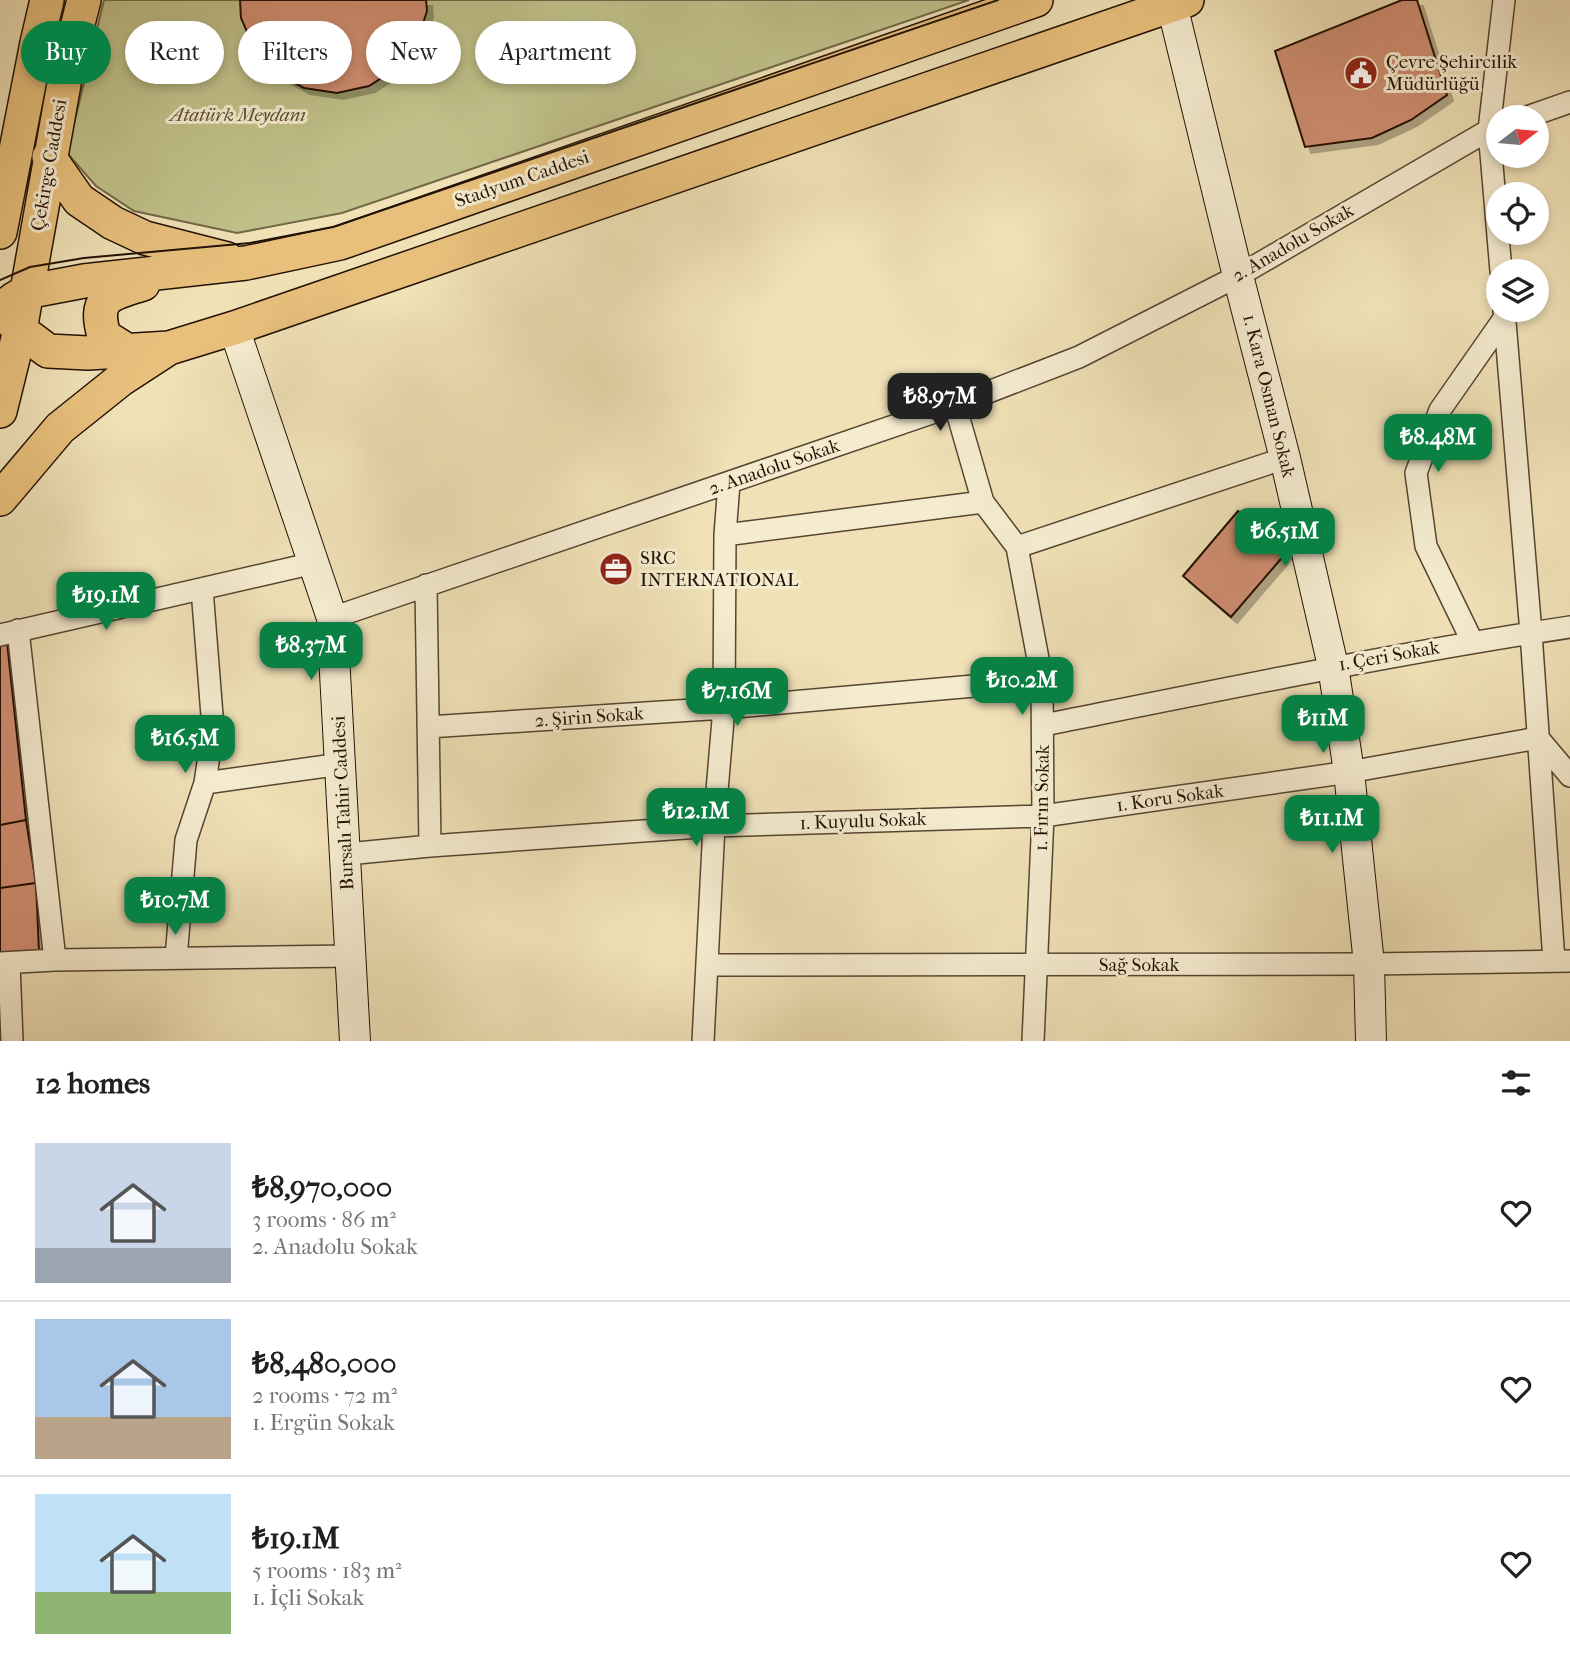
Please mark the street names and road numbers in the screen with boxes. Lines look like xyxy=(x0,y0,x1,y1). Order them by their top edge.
street label: Çekirge Caddesi xyxy=(27,97,72,233)
street label: Stadyum Caddesi xyxy=(452,146,592,212)
street label: 2. Anadolu Sokak xyxy=(1228,199,1358,287)
street label: 1. Kara Osman Sokak xyxy=(1238,312,1300,480)
street label: 2. Anadolu Sokak xyxy=(706,434,843,500)
street label: 1. Çeri Sokak xyxy=(1337,636,1442,677)
street label: 2. Şirin Sokak xyxy=(534,702,645,732)
street label: Bursalı Tahir Caddesi xyxy=(327,715,359,891)
street label: 1. Fırın Sokak xyxy=(1030,744,1054,852)
street label: 1. Koru Sokak xyxy=(1115,780,1225,816)
street label: 1. Kuyulu Sokak xyxy=(799,808,927,834)
street label: Sağ Sokak xyxy=(1099,954,1179,976)

